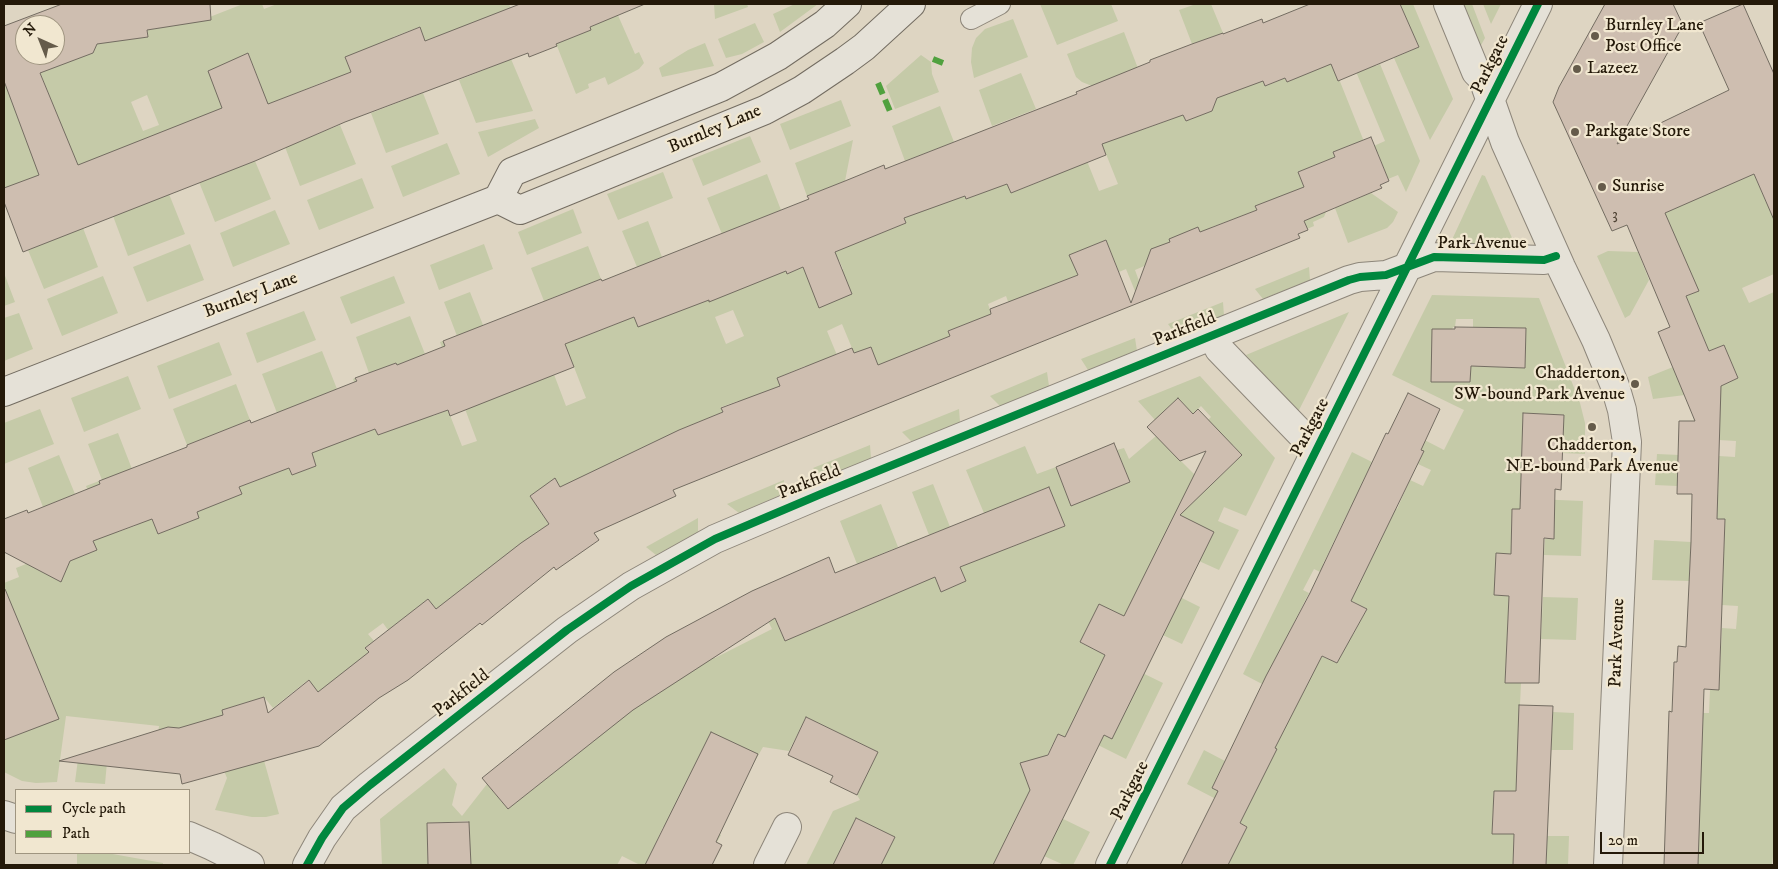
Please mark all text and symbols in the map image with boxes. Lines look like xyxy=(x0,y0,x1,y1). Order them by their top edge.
north arrow xyxy=(15,15,65,65)
place label: Burnley Lane Post Office xyxy=(1605,15,1704,58)
text: N xyxy=(20,19,41,40)
marker: Burnley Lane Post Office xyxy=(1589,30,1601,42)
street label: Parkgate xyxy=(1467,32,1515,98)
place label: Lazeez xyxy=(1587,58,1638,80)
marker: Lazeez xyxy=(1571,63,1583,75)
street label: Burnley Lane xyxy=(665,101,765,159)
place label: Parkgate Store xyxy=(1585,121,1690,143)
marker: Parkgate Store xyxy=(1569,126,1581,138)
place label: Sunrise xyxy=(1612,176,1664,198)
marker: Sunrise xyxy=(1596,181,1608,193)
house number: 3 xyxy=(1612,207,1618,225)
street label: Park Avenue xyxy=(1437,233,1527,255)
street label: Burnley Lane xyxy=(201,268,301,324)
street label: Parkfield xyxy=(1151,308,1219,352)
place label: Chadderton, SW-bound Park Avenue xyxy=(1454,363,1625,406)
marker: Chadderton, SW-bound Park Avenue xyxy=(1629,378,1641,390)
street label: Parkgate xyxy=(1287,395,1335,461)
marker: Chadderton, NE-bound Park Avenue xyxy=(1586,421,1598,433)
place label: Chadderton, NE-bound Park Avenue xyxy=(1506,435,1678,478)
street label: Parkfield xyxy=(776,461,844,505)
street label: Park Avenue xyxy=(1606,598,1630,688)
street label: Parkfield xyxy=(429,665,495,723)
street label: Parkgate xyxy=(1107,758,1155,824)
legend xyxy=(15,789,190,854)
text: Cycle path xyxy=(62,799,126,818)
scale bar xyxy=(1603,822,1707,854)
text: Path xyxy=(62,824,90,843)
text: 20 m xyxy=(1608,831,1638,850)

